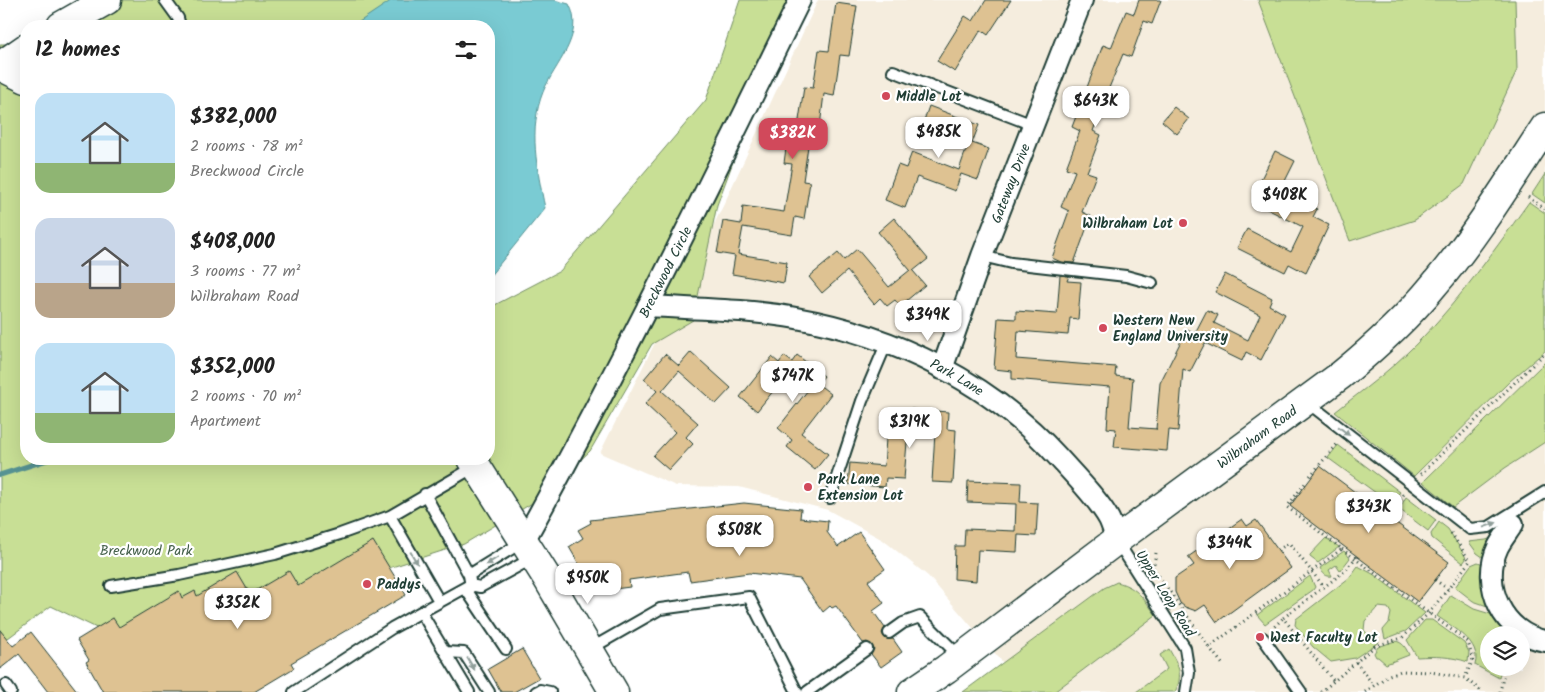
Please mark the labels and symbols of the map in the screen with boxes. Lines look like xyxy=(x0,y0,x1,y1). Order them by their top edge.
place label: Middle Lot xyxy=(896,86,962,108)
pin: $643K xyxy=(1061,86,1131,128)
marker: Middle Lot xyxy=(880,90,892,102)
pin: $485K xyxy=(904,116,974,159)
pin: $382K xyxy=(758,118,828,160)
street label: Gateway Drive xyxy=(986,140,1037,227)
pin: $408K xyxy=(1250,180,1320,222)
place label: Wilbraham Lot xyxy=(1082,213,1174,235)
marker: Wilbraham Lot xyxy=(1177,217,1189,229)
street label: Breckwood Circle xyxy=(634,222,699,322)
pin: $349K xyxy=(893,300,963,342)
place label: Western New England University xyxy=(1113,310,1229,348)
marker: Western New England University xyxy=(1097,322,1109,334)
street label: Park Lane xyxy=(926,353,988,402)
pin: $747K xyxy=(758,360,828,403)
street label: Wilbraham Road xyxy=(1213,400,1303,475)
pin: $319K xyxy=(875,406,945,449)
one-way arrow xyxy=(1337,426,1351,436)
place label: Park Lane Extension Lot xyxy=(818,469,904,507)
marker: Park Lane Extension Lot xyxy=(802,481,814,493)
pin: $343K xyxy=(1334,492,1404,534)
pin: $508K xyxy=(705,514,775,557)
one-way arrow xyxy=(1483,521,1498,529)
pin: $344K xyxy=(1195,528,1265,570)
park label: Breckwood Park xyxy=(100,540,193,562)
street label: Upper Loop Road xyxy=(1130,546,1201,642)
one-way arrow xyxy=(410,550,418,565)
one-way arrow xyxy=(486,556,499,565)
pin: $950K xyxy=(553,562,623,605)
place label: Paddys xyxy=(377,574,421,596)
marker: Paddys xyxy=(361,578,373,590)
pin: $352K xyxy=(203,588,273,630)
place label: West Faculty Lot xyxy=(1270,627,1378,649)
marker: West Faculty Lot xyxy=(1254,631,1266,643)
one-way arrow xyxy=(467,658,476,671)

